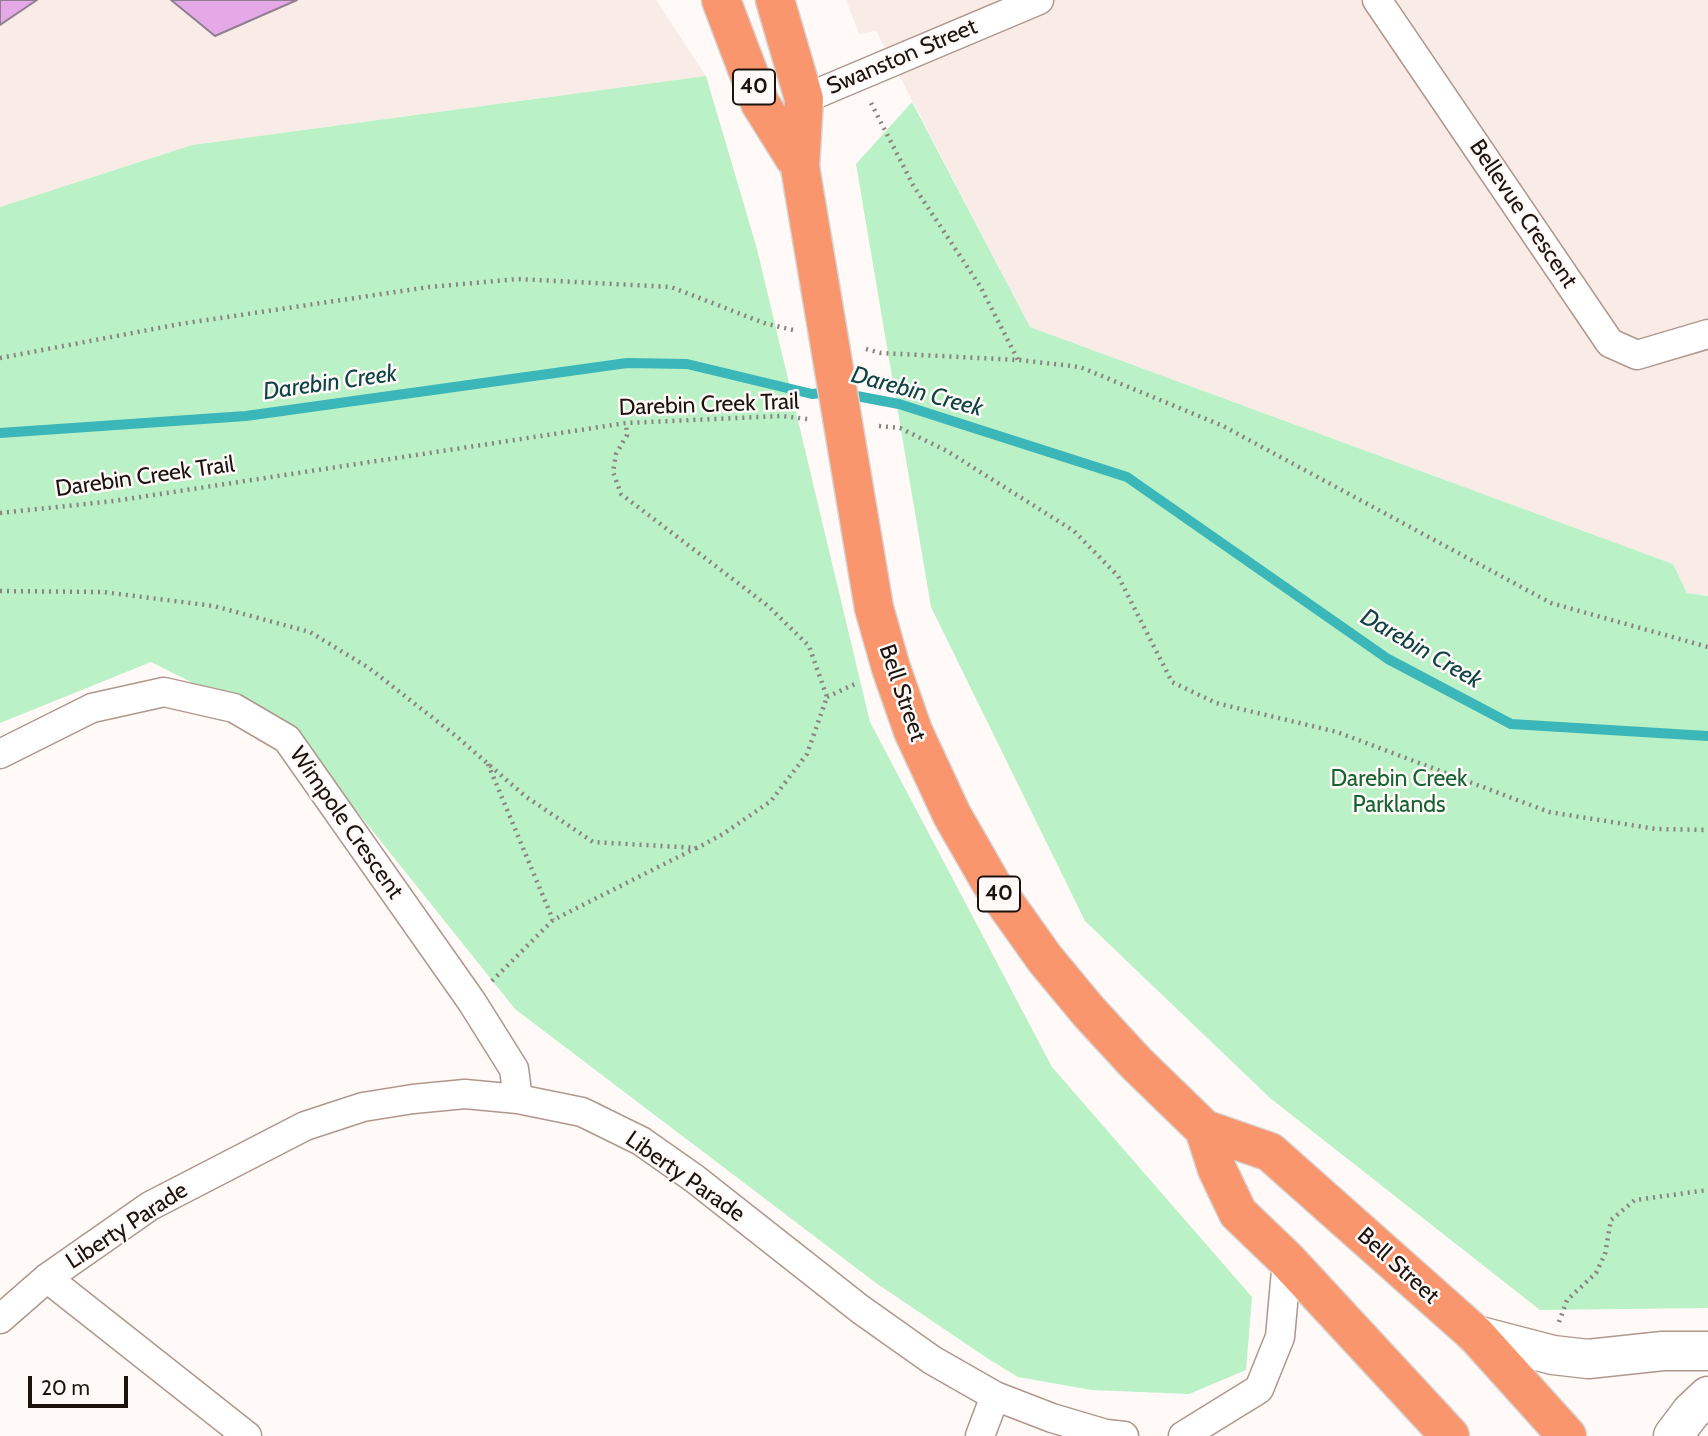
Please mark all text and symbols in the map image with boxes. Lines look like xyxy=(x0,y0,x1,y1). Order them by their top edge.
street label: Swanston Street xyxy=(823,13,981,101)
road number: 40 xyxy=(733,70,775,104)
street label: Bellevue Crescent xyxy=(1463,135,1583,293)
water label: Darebin Creek xyxy=(261,359,399,407)
water label: Darebin Creek xyxy=(848,361,986,423)
street label: Darebin Creek Trail xyxy=(618,388,800,422)
street label: Darebin Creek Trail xyxy=(54,451,236,503)
water label: Darebin Creek xyxy=(1355,603,1487,695)
street label: Bell Street xyxy=(873,641,931,745)
street label: Wimpole Crescent xyxy=(283,742,409,904)
park label: Darebin Creek Parklands xyxy=(1331,765,1467,819)
road number: 40 xyxy=(978,876,1020,912)
street label: Liberty Parade xyxy=(620,1126,750,1228)
street label: Liberty Parade xyxy=(61,1176,193,1276)
street label: Bell Street xyxy=(1351,1222,1445,1310)
scale bar xyxy=(32,1362,131,1406)
text: 20 m xyxy=(41,1375,90,1400)

